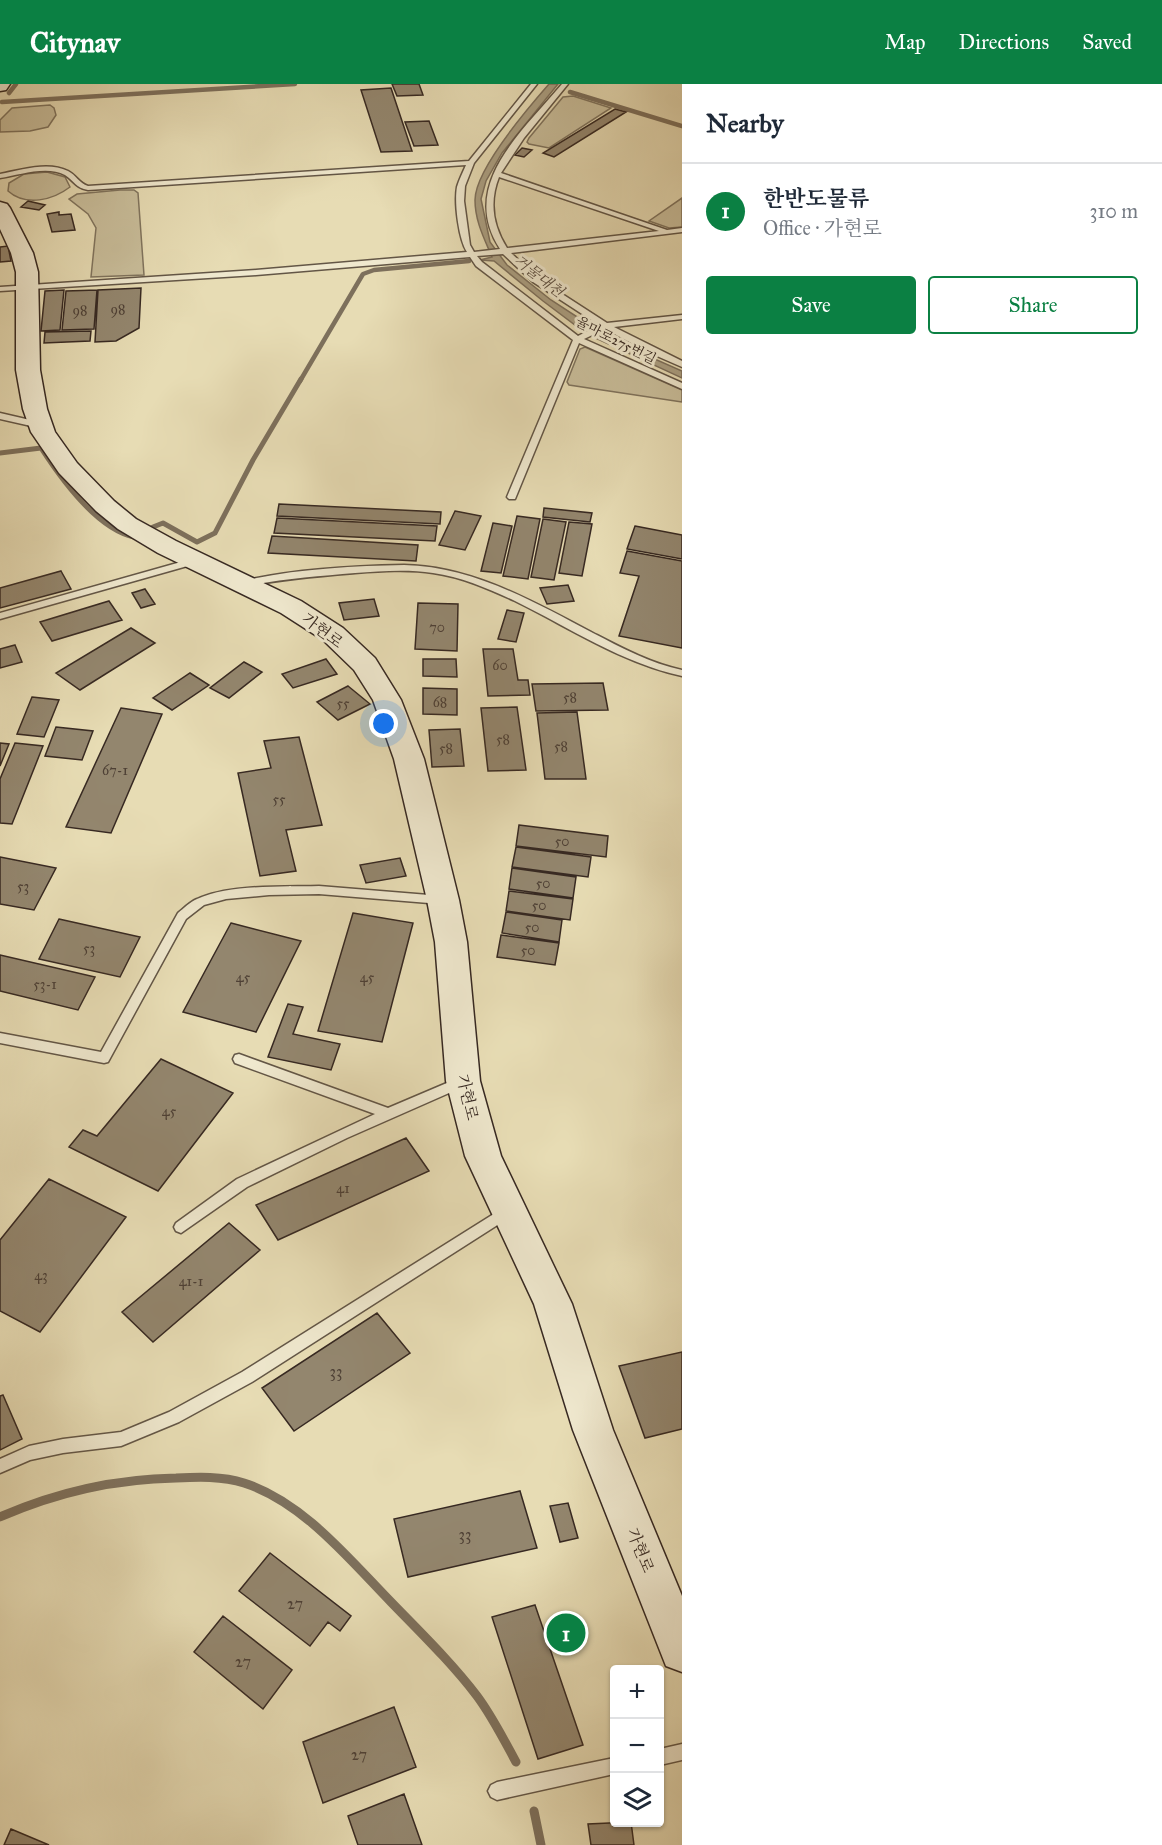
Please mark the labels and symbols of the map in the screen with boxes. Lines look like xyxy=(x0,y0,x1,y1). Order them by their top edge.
water label: 거물대천 xyxy=(511,251,569,302)
house number: 98 xyxy=(111,301,125,318)
house number: 98 xyxy=(73,302,87,319)
street label: 율마로275번길 xyxy=(573,313,659,368)
street label: 가현로 xyxy=(298,609,347,652)
house number: 70 xyxy=(429,619,445,636)
house number: 60 xyxy=(492,657,508,674)
house number: 58 xyxy=(563,689,577,706)
house number: 68 xyxy=(433,694,447,711)
house number: 55 xyxy=(336,695,350,712)
your location xyxy=(369,709,398,738)
house number: 58 xyxy=(496,731,510,748)
house number: 58 xyxy=(554,738,568,755)
house number: 58 xyxy=(439,740,453,757)
house number: 67-1 xyxy=(102,762,128,779)
house number: 55 xyxy=(272,791,286,808)
house number: 50 xyxy=(555,833,569,850)
house number: 50 xyxy=(536,875,550,892)
house number: 53 xyxy=(17,878,29,895)
house number: 50 xyxy=(532,897,546,914)
house number: 50 xyxy=(525,919,539,936)
house number: 53 xyxy=(83,940,95,957)
house number: 50 xyxy=(521,942,535,959)
house number: 45 xyxy=(236,969,251,986)
house number: 45 xyxy=(360,969,375,986)
house number: 53-1 xyxy=(33,976,57,993)
street label: 가현로 xyxy=(453,1072,482,1122)
house number: 45 xyxy=(162,1103,177,1120)
house number: 41 xyxy=(336,1180,350,1197)
house number: 43 xyxy=(34,1267,48,1284)
house number: 41-1 xyxy=(179,1273,204,1290)
house number: 33 xyxy=(330,1362,342,1381)
house number: 33 xyxy=(459,1525,471,1544)
street label: 가현로 xyxy=(623,1525,658,1576)
house number: 27 xyxy=(287,1594,303,1613)
pin: 1 xyxy=(546,1610,586,1656)
house number: 27 xyxy=(235,1652,251,1671)
house number: 27 xyxy=(351,1745,367,1764)

